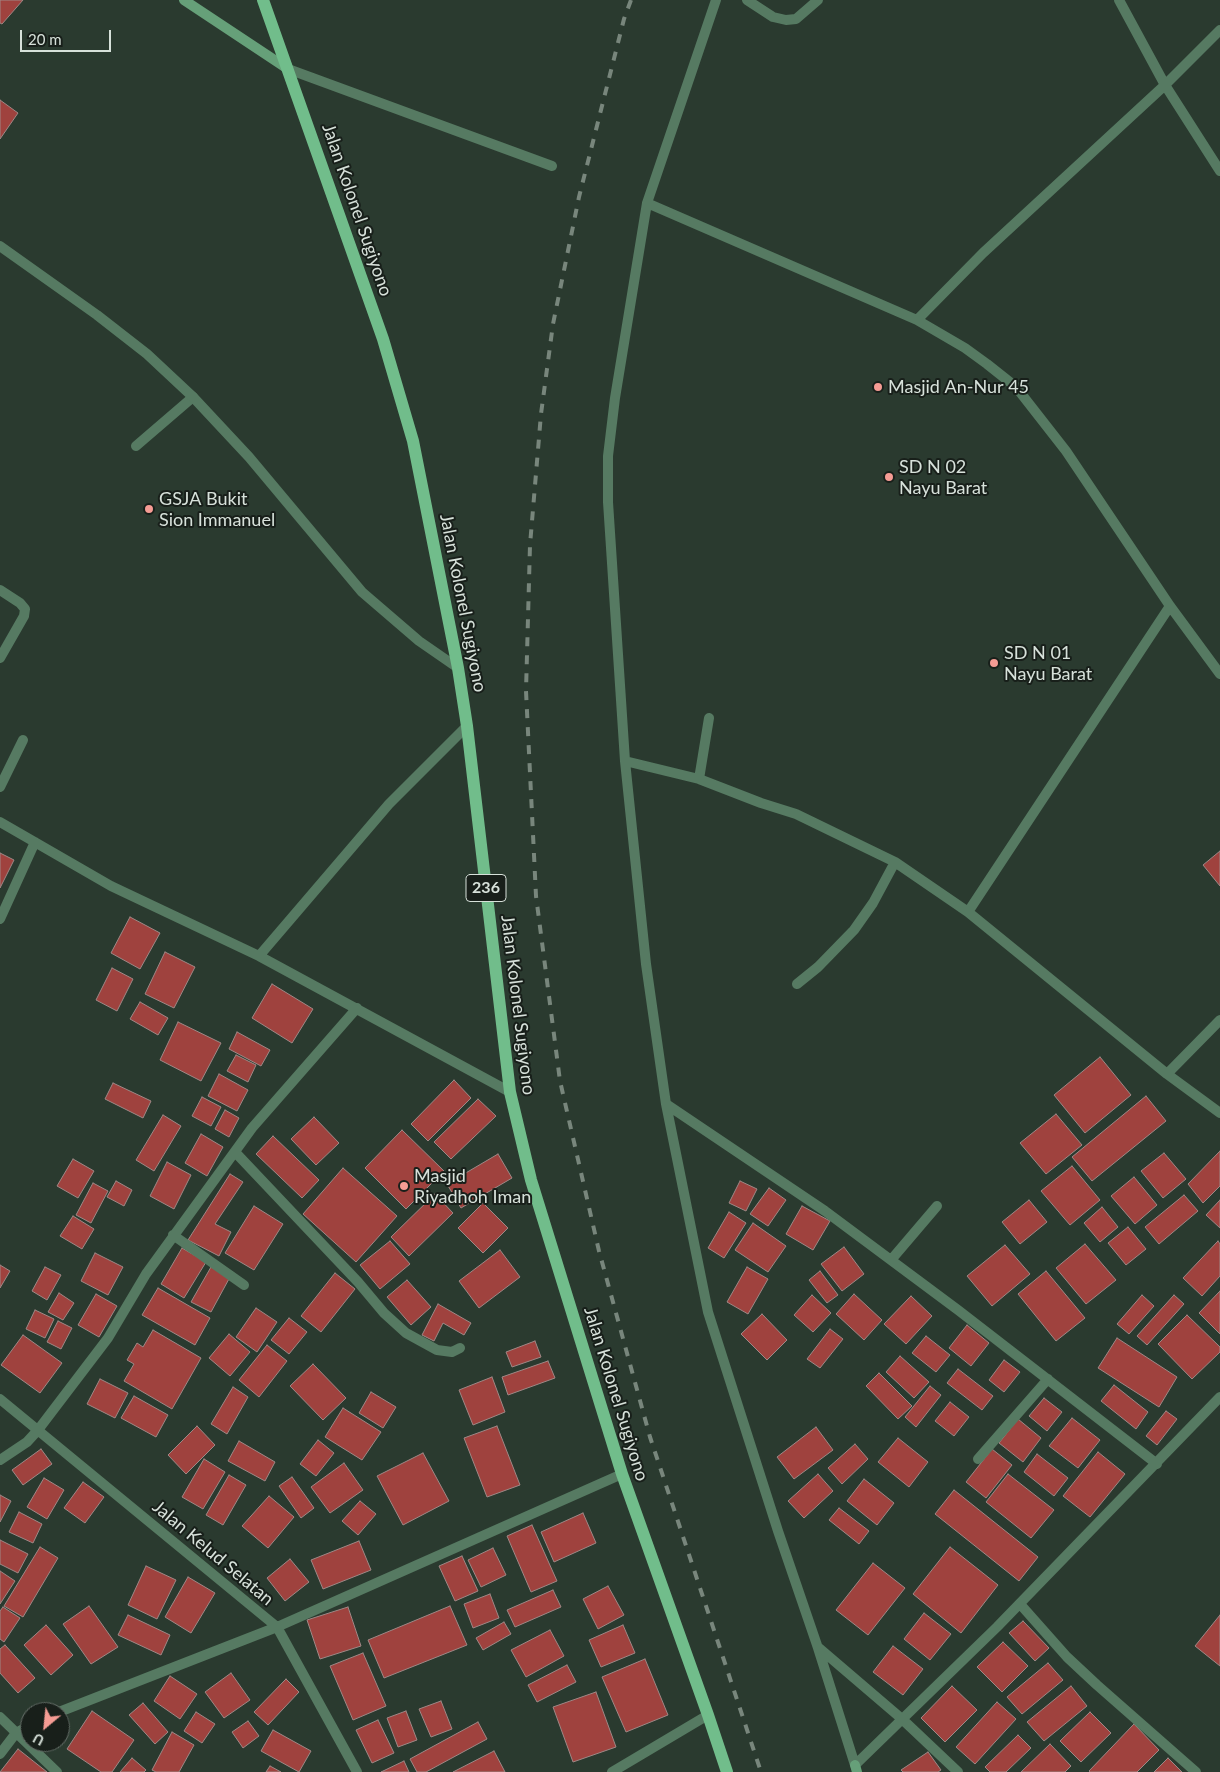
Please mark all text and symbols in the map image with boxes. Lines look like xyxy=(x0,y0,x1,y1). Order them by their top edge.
scale bar xyxy=(22,20,114,52)
text: 20 m xyxy=(28,30,62,48)
street label: Jalan Kolonel Sugiyono xyxy=(317,121,397,299)
place label: Masjid An-Nur 45 xyxy=(888,376,1029,398)
marker: Masjid An-Nur 45 xyxy=(872,381,884,393)
place label: SD N 02 Nayu Barat xyxy=(899,456,987,498)
marker: SD N 02 Nayu Barat xyxy=(883,471,895,483)
place label: GSJA Bukit Sion Immanuel xyxy=(159,488,275,530)
marker: GSJA Bukit Sion Immanuel xyxy=(143,503,155,515)
street label: Jalan Kolonel Sugiyono xyxy=(435,512,491,694)
place label: SD N 01 Nayu Barat xyxy=(1004,642,1092,684)
marker: SD N 01 Nayu Barat xyxy=(988,657,1000,669)
road number: 236 xyxy=(466,874,506,901)
street label: Jalan Kolonel Sugiyono xyxy=(496,914,540,1096)
place label: Masjid Riyadhoh Iman xyxy=(414,1165,531,1208)
marker: Masjid Riyadhoh Iman xyxy=(398,1180,410,1192)
street label: Jalan Kolonel Sugiyono xyxy=(579,1304,653,1484)
street label: Jalan Kelud Selatan xyxy=(148,1496,278,1610)
north arrow xyxy=(20,1702,70,1752)
text: U xyxy=(30,1730,47,1750)

